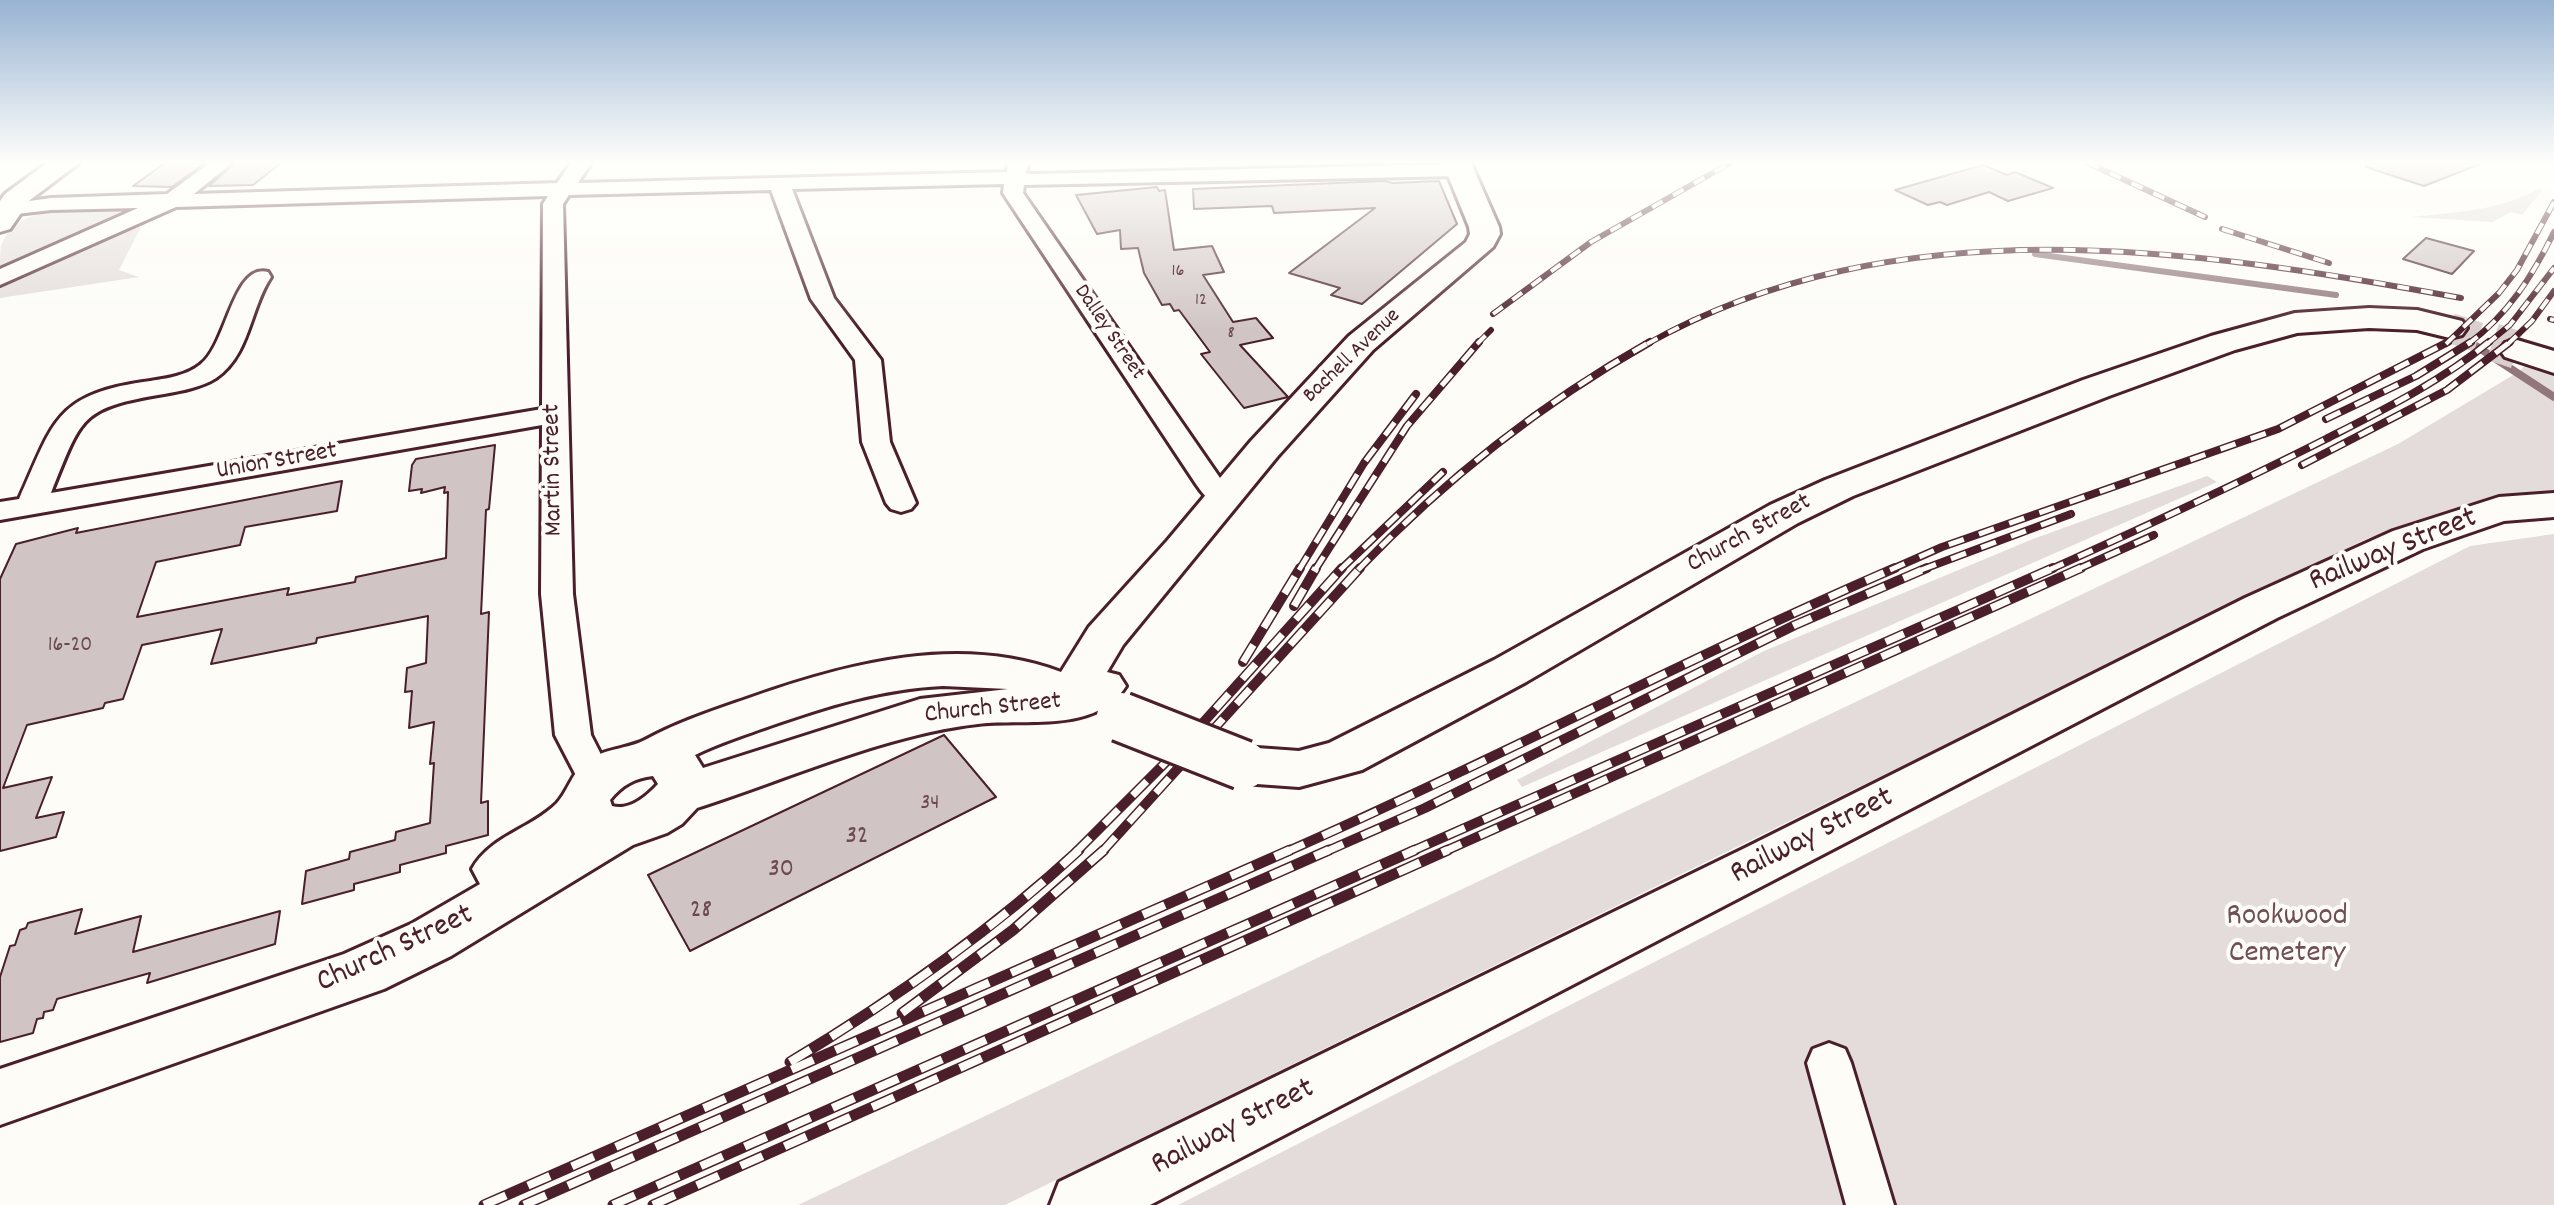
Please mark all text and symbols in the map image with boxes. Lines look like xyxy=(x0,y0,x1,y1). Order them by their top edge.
house number: 16 xyxy=(1172,262,1184,284)
street label: Dalley Street xyxy=(1067,280,1149,386)
house number: 12 xyxy=(1195,291,1207,313)
street label: Bachell Avenue xyxy=(1299,304,1407,410)
house number: 8 xyxy=(1227,324,1235,346)
street label: Martin Street xyxy=(538,403,572,537)
street label: Union Street xyxy=(214,437,340,489)
street label: Church Street xyxy=(1682,488,1818,582)
street label: Railway Street xyxy=(2304,501,2484,603)
house number: 16-20 xyxy=(48,634,92,660)
street label: Church Street xyxy=(923,687,1063,733)
street label: Railway Street xyxy=(1725,781,1901,895)
house number: 34 xyxy=(921,792,939,818)
house number: 32 xyxy=(846,822,868,854)
house number: 30 xyxy=(768,855,794,887)
house number: 28 xyxy=(690,896,712,928)
street label: Church Street xyxy=(311,898,481,1004)
park label: Rookwood Cemetery xyxy=(2226,900,2348,975)
street label: Railway Street xyxy=(1146,1072,1322,1186)

